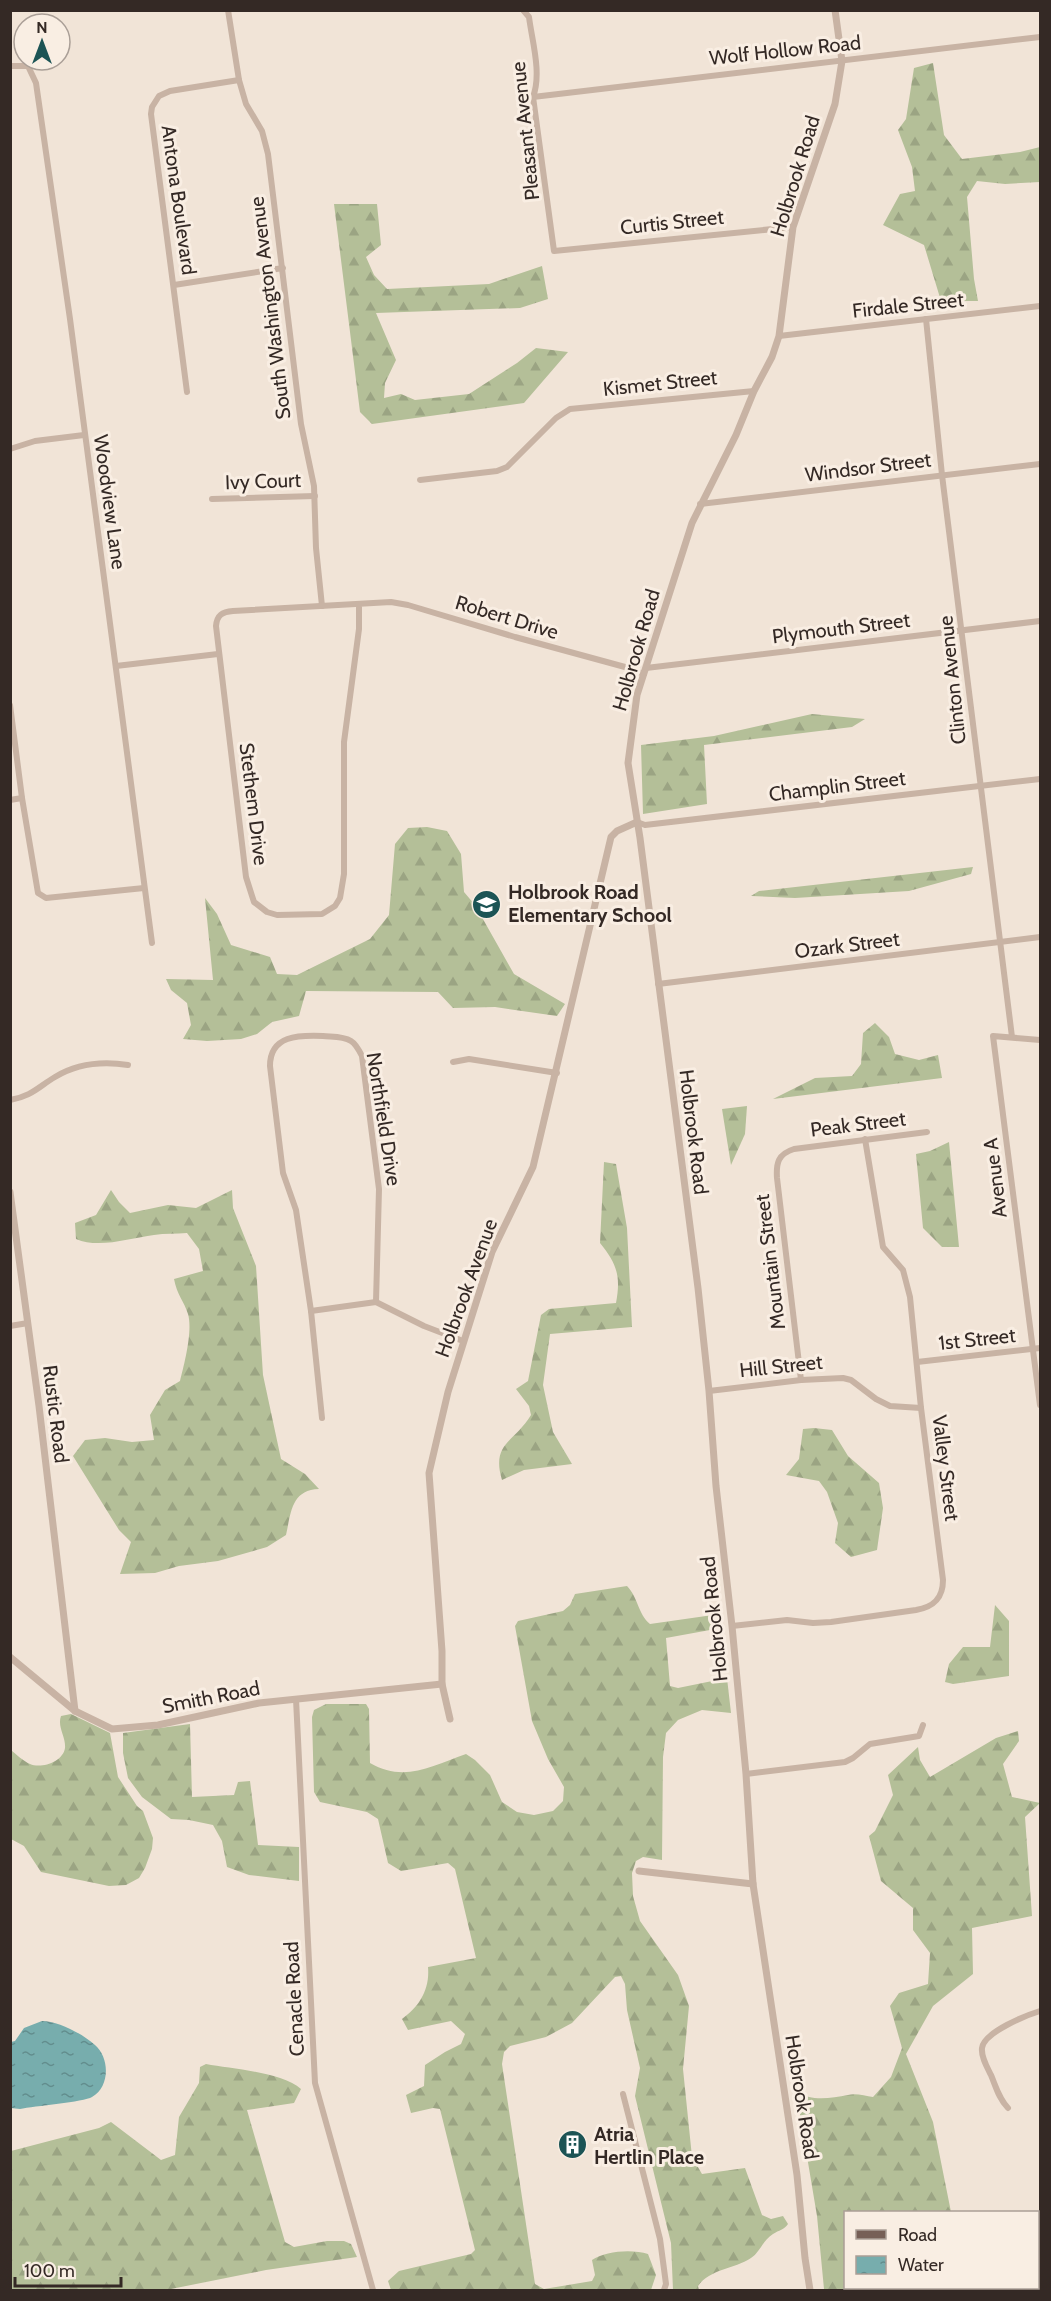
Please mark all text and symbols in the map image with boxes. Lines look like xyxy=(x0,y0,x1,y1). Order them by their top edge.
north arrow xyxy=(12,12,72,72)
text: N xyxy=(36,18,48,37)
street label: Wolf Hollow Road xyxy=(708,30,862,70)
street label: Pleasant Avenue xyxy=(506,60,544,202)
street label: Holbrook Road xyxy=(765,112,825,240)
street label: Antona Boulevard xyxy=(157,124,201,276)
street label: South Washington Avenue xyxy=(244,195,296,421)
street label: Curtis Street xyxy=(619,205,725,239)
street label: Firdale Street xyxy=(851,287,965,323)
street label: Kismet Street xyxy=(602,365,719,401)
street label: Woodview Lane xyxy=(89,433,131,571)
street label: Windsor Street xyxy=(804,447,933,487)
street label: Ivy Court xyxy=(225,468,302,494)
street label: Holbrook Road xyxy=(607,586,665,714)
street label: Robert Drive xyxy=(453,590,561,644)
street label: Plymouth Street xyxy=(771,608,911,648)
street label: Clinton Avenue xyxy=(933,615,971,745)
street label: Stethem Drive xyxy=(235,741,273,867)
street label: Champlin Street xyxy=(767,766,907,806)
place label: Holbrook Road Elementary School xyxy=(508,880,672,927)
school or university icon: Holbrook Road Elementary School xyxy=(471,888,503,920)
street label: Ozark Street xyxy=(793,927,901,963)
street label: Northfield Drive xyxy=(362,1051,406,1187)
street label: Holbrook Road xyxy=(674,1068,714,1196)
street label: Peak Street xyxy=(809,1106,907,1142)
street label: Avenue A xyxy=(978,1136,1012,1219)
street label: Mountain Street xyxy=(750,1193,790,1331)
street label: Holbrook Avenue xyxy=(430,1215,502,1361)
street label: 1st Street xyxy=(937,1323,1017,1355)
street label: Hill Street xyxy=(738,1350,824,1382)
street label: Rustic Road xyxy=(38,1364,74,1464)
street label: Valley Street xyxy=(928,1414,964,1523)
street label: Holbrook Road xyxy=(696,1555,732,1683)
street label: Smith Road xyxy=(160,1676,262,1718)
street label: Cenacle Road xyxy=(279,1941,309,2057)
street label: Holbrook Road xyxy=(780,2033,824,2161)
place label: Atria Hertlin Place xyxy=(594,2122,704,2169)
building icon: Atria Hertlin Place xyxy=(557,2129,589,2161)
legend xyxy=(844,2211,1039,2289)
text: Road xyxy=(898,2224,937,2246)
scale bar xyxy=(15,2250,122,2288)
text: Water xyxy=(898,2254,944,2276)
text: 100 m xyxy=(24,2260,75,2282)

